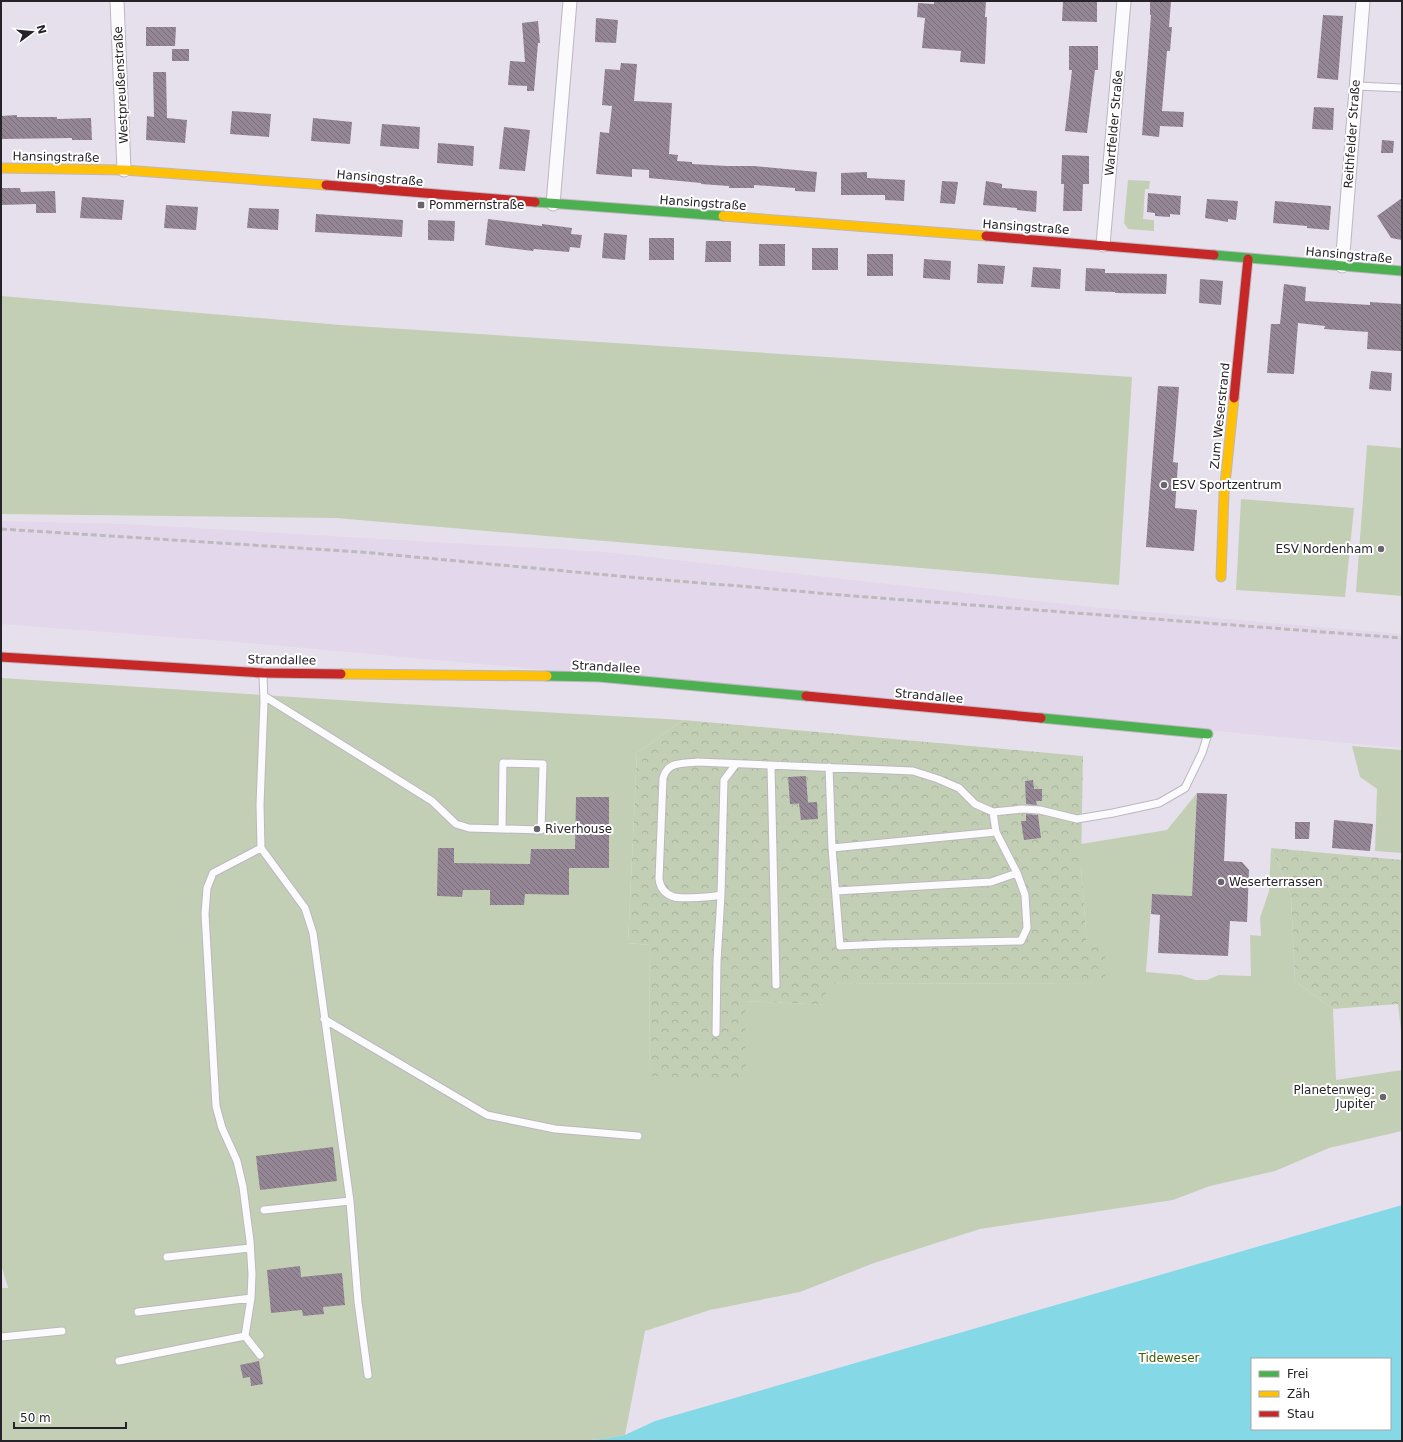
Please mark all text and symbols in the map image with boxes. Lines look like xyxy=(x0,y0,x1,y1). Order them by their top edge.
north arrow xyxy=(12,12,52,52)
text: N xyxy=(34,23,49,36)
street label: Westpreußenstraße xyxy=(111,26,131,144)
street label: Wartfelder Straße xyxy=(1102,69,1126,177)
street label: Reithfelder Straße xyxy=(1341,79,1363,189)
street label: Hansingstraße xyxy=(12,149,100,165)
street label: Hansingstraße xyxy=(336,167,424,189)
street label: Hansingstraße xyxy=(659,193,747,213)
place label: Pommernstraße xyxy=(429,198,524,212)
marker: Pommernstraße xyxy=(416,200,426,210)
street label: Hansingstraße xyxy=(982,217,1070,237)
street label: Hansingstraße xyxy=(1305,244,1393,266)
street label: Zum Weserstrand xyxy=(1207,362,1233,470)
place label: ESV Sportzentrum xyxy=(1172,478,1282,492)
marker: ESV Sportzentrum xyxy=(1159,480,1169,490)
place label: ESV Nordenham xyxy=(1275,542,1373,556)
marker: ESV Nordenham xyxy=(1376,544,1386,554)
street label: Strandallee xyxy=(248,652,316,668)
street label: Strandallee xyxy=(571,658,641,676)
street label: Strandallee xyxy=(894,686,964,706)
place label: Riverhouse xyxy=(545,822,612,836)
marker: Riverhouse xyxy=(532,824,542,834)
place label: Weserterrassen xyxy=(1229,875,1323,889)
marker: Weserterrassen xyxy=(1216,877,1226,887)
place label: Planetenweg: Jupiter xyxy=(1294,1083,1375,1111)
marker: Planetenweg: Jupiter xyxy=(1378,1092,1388,1102)
park label: Tideweser xyxy=(1137,1351,1200,1365)
legend xyxy=(1251,1358,1391,1430)
text: Frei xyxy=(1287,1367,1308,1381)
text: Zäh xyxy=(1287,1387,1310,1401)
scale bar xyxy=(14,1404,126,1430)
text: Stau xyxy=(1287,1407,1314,1421)
text: 50 m xyxy=(20,1411,51,1425)

